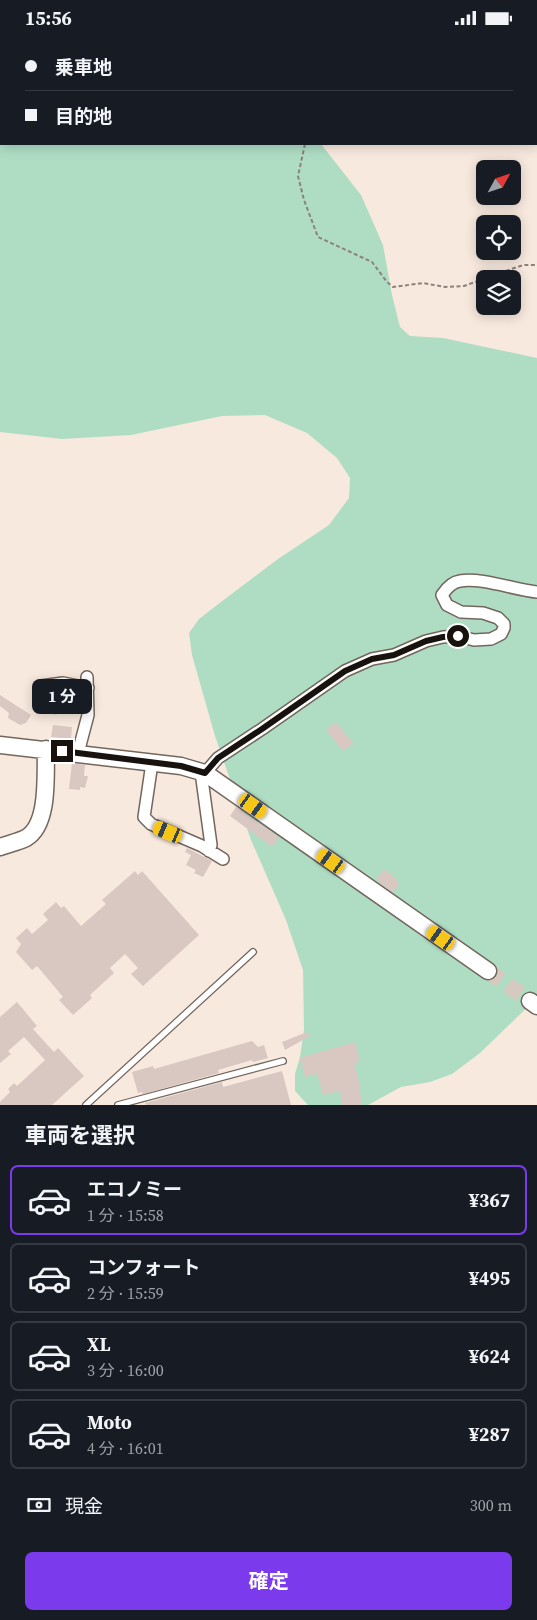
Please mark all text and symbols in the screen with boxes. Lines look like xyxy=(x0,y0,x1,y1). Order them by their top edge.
text: 15:56 xyxy=(25,5,72,31)
text: 乗車地 xyxy=(55,54,112,80)
text: 目的地 xyxy=(55,103,112,129)
north arrow xyxy=(476,160,521,205)
map controls xyxy=(476,160,521,315)
button: locate xyxy=(476,215,521,260)
button: layers xyxy=(476,270,521,315)
route start xyxy=(447,625,469,647)
callout: 1 分 xyxy=(32,679,92,713)
text: 1 分 xyxy=(48,685,76,707)
route end xyxy=(51,740,73,762)
car xyxy=(236,791,269,821)
car xyxy=(151,819,184,845)
car xyxy=(314,846,347,876)
car xyxy=(424,923,457,953)
text: 車両を選択 xyxy=(25,1120,135,1150)
text: エコノミー xyxy=(87,1176,182,1202)
icon: car xyxy=(27,1178,72,1223)
text: ¥367 xyxy=(469,1187,510,1213)
text: 1 分 · 15:58 xyxy=(87,1204,164,1226)
text: コンフォート xyxy=(87,1254,200,1280)
icon: car xyxy=(27,1256,72,1301)
text: ¥495 xyxy=(469,1265,510,1291)
text: 2 分 · 15:59 xyxy=(87,1282,164,1304)
text: XL xyxy=(87,1331,110,1357)
icon: car xyxy=(27,1334,72,1379)
text: ¥624 xyxy=(469,1343,510,1369)
text: 3 分 · 16:00 xyxy=(87,1359,164,1381)
text: Moto xyxy=(87,1409,132,1435)
icon: car xyxy=(27,1412,72,1457)
text: ¥287 xyxy=(469,1421,510,1447)
text: 4 分 · 16:01 xyxy=(87,1437,164,1459)
icon: cash xyxy=(25,1491,53,1519)
text: 現金 xyxy=(65,1493,103,1519)
text: 300 m xyxy=(470,1494,512,1516)
button: 確定 xyxy=(25,1552,512,1610)

